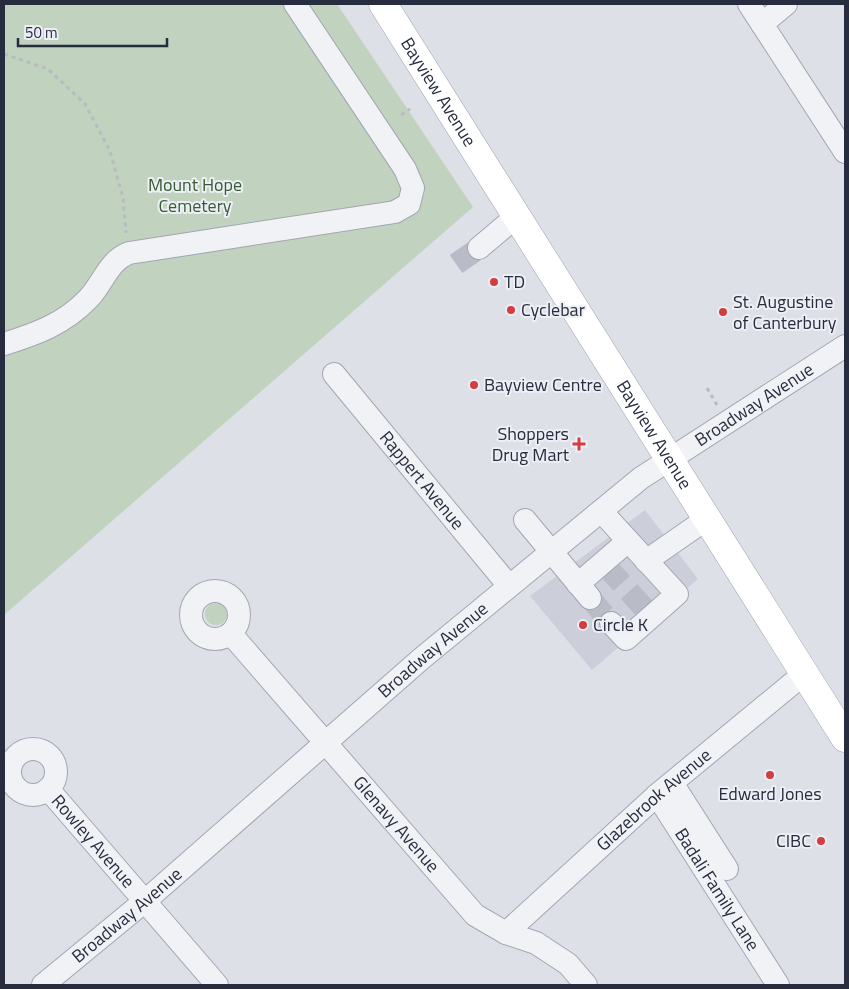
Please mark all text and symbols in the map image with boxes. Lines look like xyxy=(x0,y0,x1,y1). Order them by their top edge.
scale bar xyxy=(18,15,166,47)
text: 50 m xyxy=(25,21,58,44)
street label: Bayview Avenue xyxy=(394,32,483,152)
park label: Mount Hope Cemetery xyxy=(148,171,242,219)
place label: TD xyxy=(504,268,525,295)
marker: TD xyxy=(488,276,500,288)
place label: St. Augustine of Canterbury xyxy=(733,288,837,336)
place label: Cyclebar xyxy=(521,296,585,323)
marker: Cyclebar xyxy=(505,304,517,316)
marker: St. Augustine of Canterbury xyxy=(717,306,729,318)
street label: Broadway Avenue xyxy=(689,356,819,453)
place label: Bayview Centre xyxy=(484,371,602,398)
street label: Bayview Avenue xyxy=(610,375,699,494)
marker: Bayview Centre xyxy=(468,379,480,391)
place label: Shoppers Drug Mart xyxy=(492,420,570,468)
street label: Rappert Avenue xyxy=(373,425,471,535)
marker: Shoppers Drug Mart xyxy=(573,438,585,450)
street label: Broadway Avenue xyxy=(371,595,494,704)
place label: Circle K xyxy=(593,611,648,638)
marker: Circle K xyxy=(577,619,589,631)
street label: Glazebrook Avenue xyxy=(590,742,717,857)
marker: Edward Jones xyxy=(764,769,776,781)
street label: Glenavy Avenue xyxy=(347,770,446,878)
place label: Edward Jones xyxy=(718,780,822,807)
street label: Rowley Avenue xyxy=(45,788,142,894)
street label: Badali Family Lane xyxy=(668,822,767,956)
place label: CIBC xyxy=(776,827,811,854)
marker: CIBC xyxy=(815,835,827,847)
street label: Broadway Avenue xyxy=(65,861,188,969)

